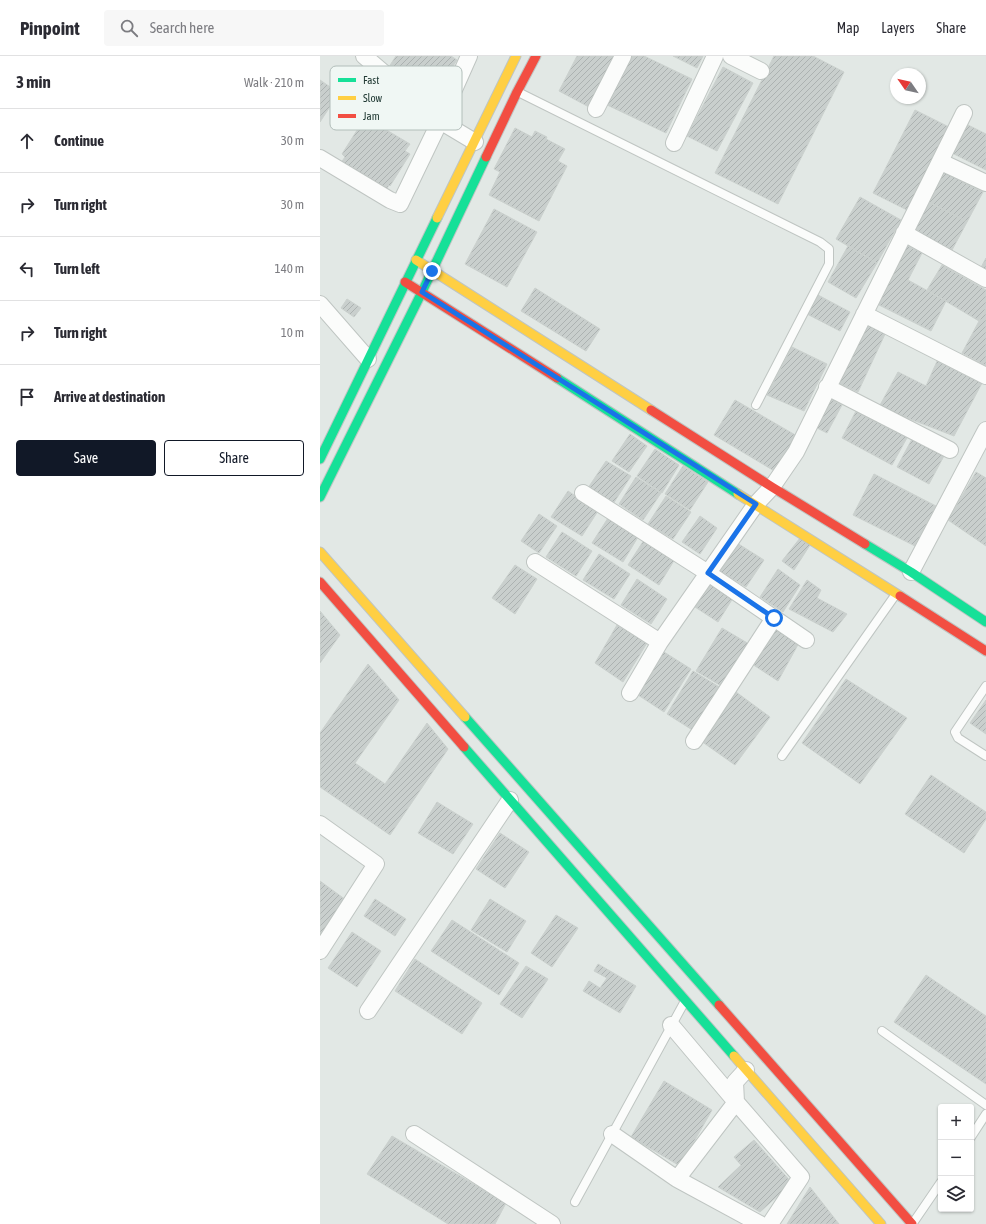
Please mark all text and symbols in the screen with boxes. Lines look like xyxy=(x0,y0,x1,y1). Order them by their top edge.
search box xyxy=(104,10,384,46)
text: Pinpoint xyxy=(20,17,80,39)
icon: search xyxy=(118,17,140,39)
text: Search here xyxy=(150,19,214,36)
text: Map xyxy=(837,20,859,36)
text: Layers xyxy=(881,20,914,36)
text: Share xyxy=(936,20,966,36)
legend xyxy=(330,66,462,130)
north arrow xyxy=(890,68,926,104)
text: 3 min xyxy=(16,72,51,92)
text: Fast xyxy=(363,74,379,86)
text: Walk · 210 m xyxy=(244,75,304,90)
text: Slow xyxy=(363,92,382,104)
text: Jam xyxy=(363,110,380,122)
icon: ahead xyxy=(16,130,38,152)
text: Continue xyxy=(54,132,104,149)
text: 30 m xyxy=(281,133,304,148)
icon: right xyxy=(16,194,38,216)
text: Turn right xyxy=(54,196,107,213)
text: 30 m xyxy=(281,197,304,212)
icon: left xyxy=(16,258,38,280)
text: Turn left xyxy=(54,260,100,277)
text: 140 m xyxy=(275,261,304,276)
route end xyxy=(423,262,441,280)
icon: right xyxy=(16,322,38,344)
text: Turn right xyxy=(54,324,107,341)
text: 10 m xyxy=(281,325,304,340)
icon: arrive xyxy=(16,386,38,408)
text: Arrive at destination xyxy=(54,388,165,405)
button: Save xyxy=(16,440,156,476)
button: Share xyxy=(164,440,304,476)
route start xyxy=(765,609,783,627)
map controls xyxy=(938,1104,974,1212)
button: + xyxy=(938,1104,974,1140)
button: − xyxy=(938,1140,974,1176)
button: layers xyxy=(938,1176,974,1212)

